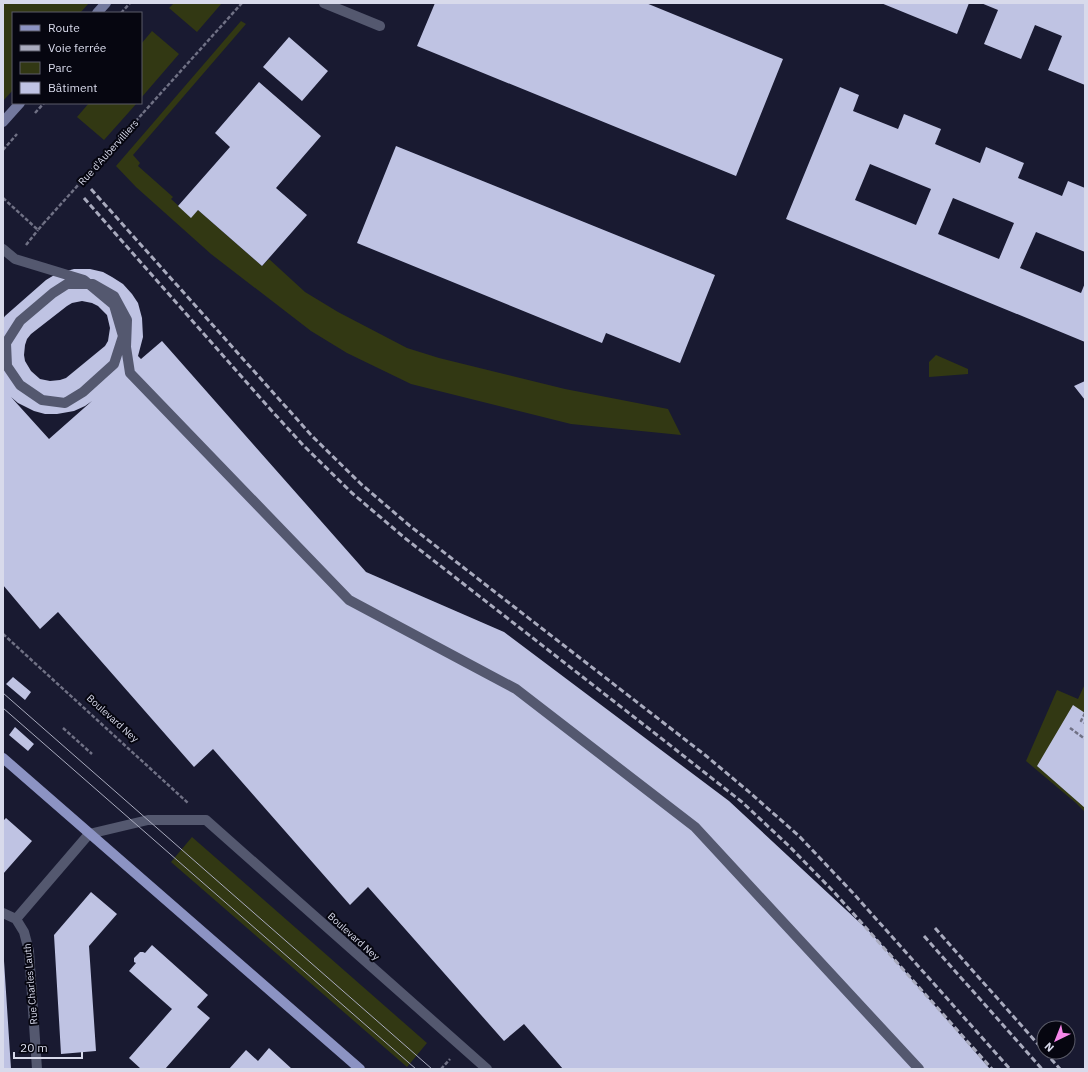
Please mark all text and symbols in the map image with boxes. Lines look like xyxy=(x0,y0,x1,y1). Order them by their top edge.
legend xyxy=(12,12,142,104)
text: Route xyxy=(48,20,80,35)
text: Voie ferrée xyxy=(48,40,107,55)
text: Parc xyxy=(48,60,72,75)
text: Bâtiment xyxy=(48,80,98,95)
street label: Rue d'Aubervilliers xyxy=(75,117,141,188)
street label: Boulevard Ney xyxy=(84,692,141,745)
street label: Boulevard Ney xyxy=(325,910,382,963)
street label: Rue Charles Lauth xyxy=(20,943,41,1025)
north arrow xyxy=(1036,1020,1076,1060)
scale bar xyxy=(14,1034,82,1060)
text: N xyxy=(1041,1039,1057,1055)
text: 20 m xyxy=(20,1040,48,1055)

